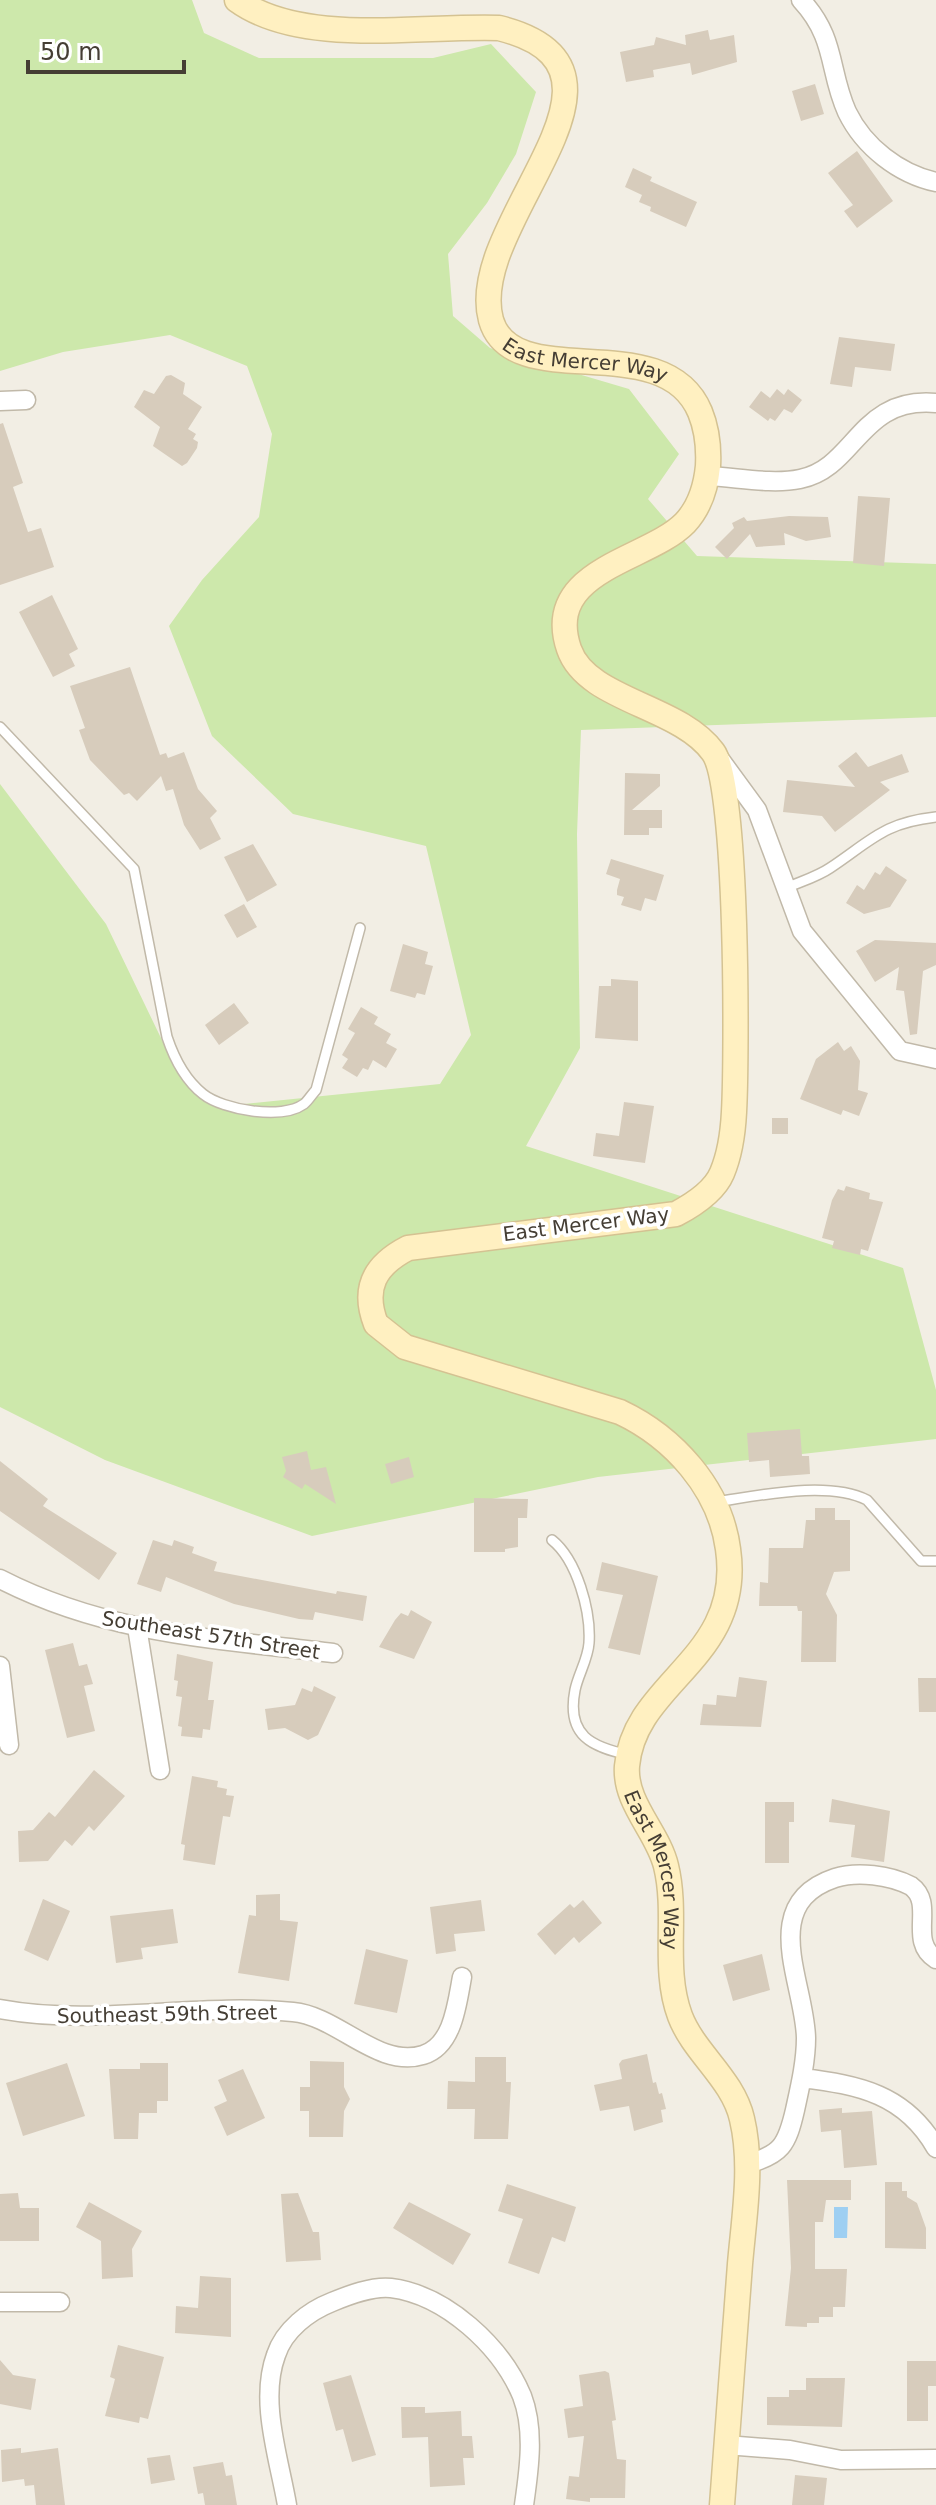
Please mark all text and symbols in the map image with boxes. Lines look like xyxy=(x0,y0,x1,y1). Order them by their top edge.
scale bar xyxy=(28,24,184,74)
text: 50 m xyxy=(40,38,102,66)
street label: East Mercer Way xyxy=(498,333,672,387)
street label: East Mercer Way xyxy=(501,1202,671,1246)
street label: Southeast 57th Street xyxy=(100,1606,322,1664)
street label: East Mercer Way xyxy=(619,1787,683,1950)
street label: Southeast 59th Street xyxy=(57,2000,278,2028)

